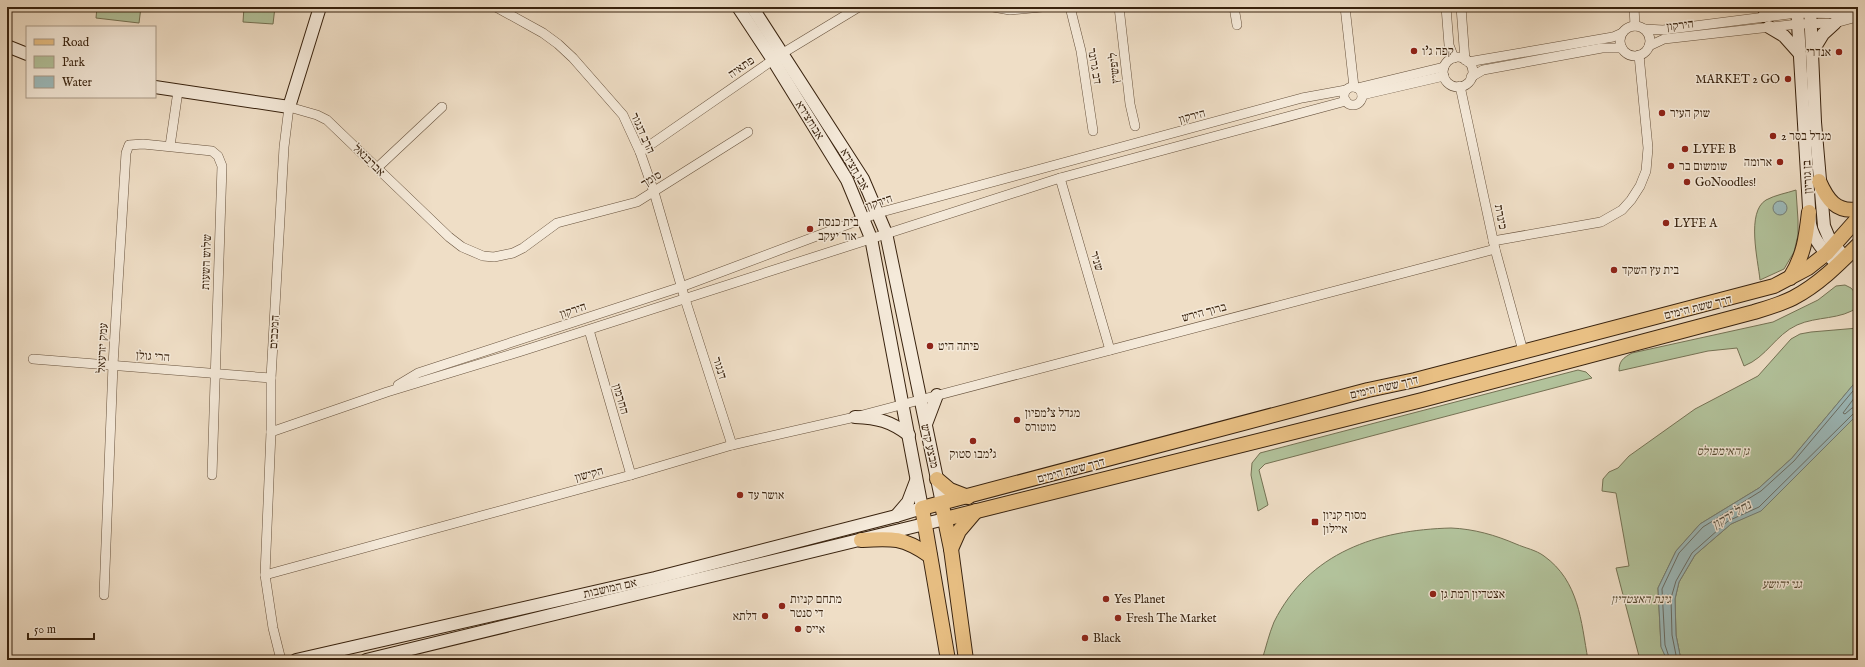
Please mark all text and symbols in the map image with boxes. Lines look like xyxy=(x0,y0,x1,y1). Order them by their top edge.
street label: הירקון xyxy=(1666,16,1694,35)
legend xyxy=(26,26,156,98)
text: Road xyxy=(62,35,90,50)
place label: קפה ג'ו xyxy=(1422,44,1454,59)
place label: אנדרי xyxy=(1806,45,1831,60)
marker: קפה ג'ו xyxy=(1409,46,1419,56)
street label: דב גרונר xyxy=(1084,47,1105,85)
marker: אנדרי xyxy=(1834,47,1844,57)
street label: ליפשיץ xyxy=(1105,52,1124,84)
street label: פתאיה xyxy=(725,53,757,82)
text: Park xyxy=(62,55,85,70)
place label: MARKET 2 GO xyxy=(1695,72,1780,87)
marker: MARKET 2 GO xyxy=(1783,74,1793,84)
text: Water xyxy=(62,75,93,90)
street label: אבוחצירא xyxy=(792,98,827,142)
street label: הירקון xyxy=(1177,106,1207,127)
place label: שוק העיר xyxy=(1670,106,1710,121)
marker: שוק העיר xyxy=(1657,108,1667,118)
street label: הרב דנגור xyxy=(627,111,658,156)
place label: מגדל בסר 2 xyxy=(1781,129,1831,144)
marker: מגדל בסר 2 xyxy=(1768,131,1778,141)
street label: אברבנאל xyxy=(349,141,388,180)
place label: LYFE B xyxy=(1693,142,1736,157)
marker: LYFE B xyxy=(1680,144,1690,154)
street label: אבו חצירא xyxy=(837,146,872,193)
place label: ארומה xyxy=(1744,155,1772,170)
marker: ארומה xyxy=(1775,157,1785,167)
place label: שומשום בר xyxy=(1679,159,1727,174)
street label: בן גוריון xyxy=(1799,160,1816,194)
marker: שומשום בר xyxy=(1666,161,1676,171)
street label: סומך xyxy=(638,167,664,192)
place label: GoNoodles! xyxy=(1695,175,1756,190)
marker: GoNoodles! xyxy=(1682,177,1692,187)
street label: הירקון xyxy=(864,191,894,214)
street label: כינרת xyxy=(1491,203,1510,231)
place label: בית כנסת אור יעקב xyxy=(818,215,859,244)
place label: LYFE A xyxy=(1674,216,1718,231)
marker: LYFE A xyxy=(1661,218,1671,228)
marker: בית כנסת אור יעקב xyxy=(805,224,815,234)
street label: שלוש השעות xyxy=(198,234,215,290)
street label: שניר xyxy=(1087,249,1107,273)
place label: בית עץ השקד xyxy=(1622,263,1679,278)
marker: בית עץ השקד xyxy=(1609,265,1619,275)
street label: דרך ששת הימים xyxy=(1663,292,1734,323)
street label: הירקון xyxy=(558,299,588,322)
street label: ברוך הירש xyxy=(1180,299,1228,326)
street label: המכבים xyxy=(266,315,283,349)
street label: עמק יזרעאל xyxy=(94,322,111,374)
place label: פיתה היט xyxy=(938,339,979,354)
marker: פיתה היט xyxy=(925,341,935,351)
street label: הרי גולן xyxy=(135,348,170,365)
street label: דנגור xyxy=(709,355,730,381)
street label: דרך ששת הימים xyxy=(1349,372,1420,403)
street label: החרמון xyxy=(609,382,632,416)
place label: מגדל צ'מפיון מוטורס xyxy=(1025,406,1080,435)
marker: מגדל צ'מפיון מוטורס xyxy=(1012,415,1022,425)
street label: מבצע קדש xyxy=(917,423,942,470)
marker: ג'מבו סטוק xyxy=(968,436,978,446)
park label: גן האימפולס xyxy=(1697,444,1750,459)
place label: ג'מבו סטוק xyxy=(949,447,997,462)
street label: דרך ששת הימים xyxy=(1036,454,1107,487)
street label: הקישון xyxy=(573,463,605,485)
place label: אושר עד xyxy=(748,488,784,503)
marker: אושר עד xyxy=(735,490,745,500)
water label: נחל ירקון xyxy=(1709,496,1756,534)
place label: מסוף קניון איילון xyxy=(1323,508,1367,537)
marker: מסוף קניון איילון xyxy=(1310,517,1320,527)
street label: אם המושבות xyxy=(582,575,638,602)
park label: גני יהושע xyxy=(1762,577,1803,592)
place label: אצטדיון רמת גן xyxy=(1441,587,1505,602)
marker: אצטדיון רמת גן xyxy=(1428,589,1438,599)
place label: מתחם קניות די סנטר xyxy=(790,592,842,621)
place label: Yes Planet xyxy=(1114,592,1165,607)
park label: גינת האצטדיון xyxy=(1611,592,1672,607)
marker: Yes Planet xyxy=(1101,594,1111,604)
marker: מתחם קניות די סנטר xyxy=(777,601,787,611)
place label: דלתא xyxy=(733,609,757,624)
marker: דלתא xyxy=(760,611,770,621)
place label: Fresh The Market xyxy=(1126,611,1217,626)
marker: Fresh The Market xyxy=(1113,613,1123,623)
scale bar xyxy=(28,615,94,641)
text: 50 m xyxy=(34,622,56,637)
place label: אייס xyxy=(806,622,825,637)
marker: אייס xyxy=(793,624,803,634)
place label: Black xyxy=(1093,631,1122,646)
marker: Black xyxy=(1080,633,1090,643)

